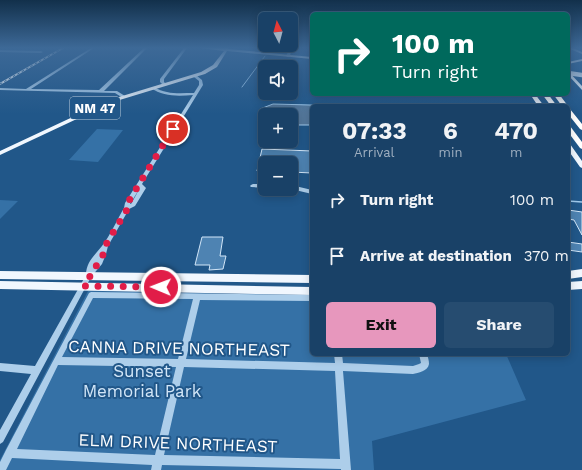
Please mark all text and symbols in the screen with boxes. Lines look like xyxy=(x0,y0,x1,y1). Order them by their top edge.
north arrow xyxy=(258,12,298,52)
map controls xyxy=(258,12,298,196)
text: 100 m xyxy=(392,27,475,60)
icon: right xyxy=(326,28,378,80)
button: sound xyxy=(258,60,298,100)
text: Turn right xyxy=(392,61,478,82)
road number: NM 47 xyxy=(70,97,120,119)
button: + xyxy=(258,108,298,148)
pin xyxy=(156,112,190,146)
text: 07:33 xyxy=(342,117,407,145)
text: 6 xyxy=(443,117,458,145)
text: 470 xyxy=(494,117,538,145)
icon: arrive xyxy=(162,118,184,140)
text: Arrival xyxy=(354,145,395,160)
text: min xyxy=(439,145,462,160)
text: m xyxy=(510,145,522,160)
button: − xyxy=(258,156,298,196)
icon: right xyxy=(326,189,348,211)
text: Turn right xyxy=(360,191,433,209)
text: 100 m xyxy=(510,191,554,209)
icon: arrive xyxy=(326,245,348,267)
text: Arrive at destination xyxy=(360,247,512,265)
text: 370 m xyxy=(524,247,569,265)
position arrow xyxy=(140,266,182,308)
button: Exit xyxy=(326,302,436,348)
button: Share xyxy=(444,302,554,348)
street label: CANNA DRIVE NORTHEAST xyxy=(68,336,290,360)
park label: Sunset Memorial Park xyxy=(83,361,202,401)
street label: ELM DRIVE NORTHEAST xyxy=(78,430,278,456)

